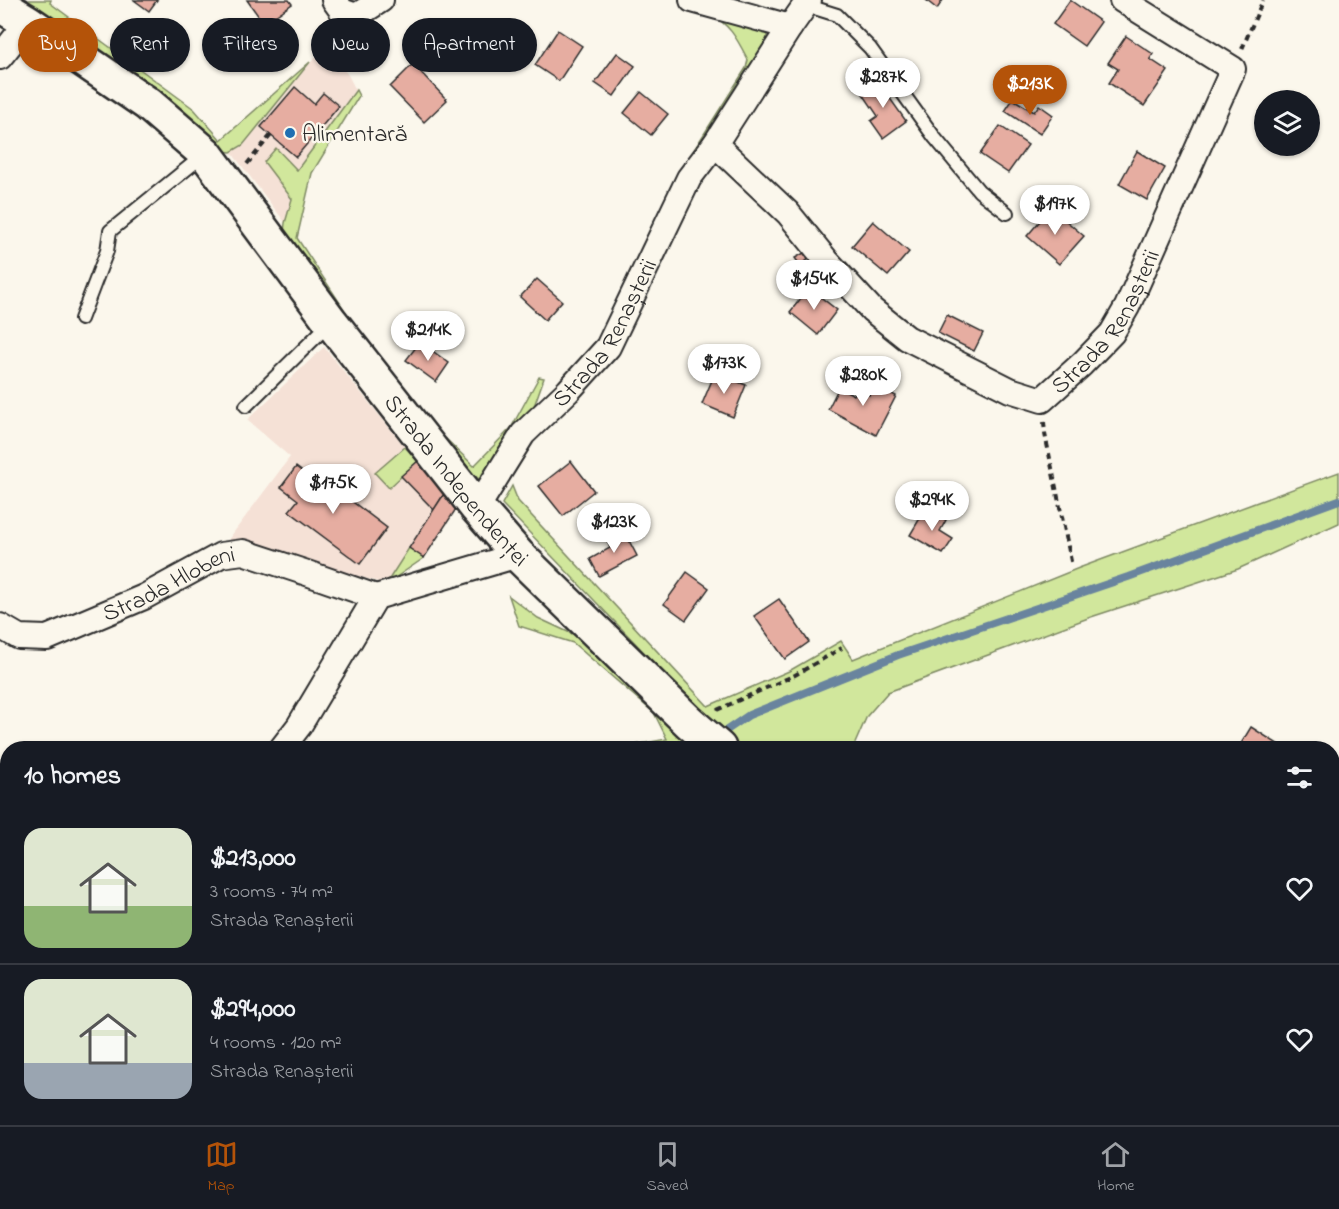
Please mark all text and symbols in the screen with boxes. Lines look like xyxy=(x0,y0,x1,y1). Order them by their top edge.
chip: Buy xyxy=(18,18,98,72)
chip: Rent xyxy=(110,18,190,72)
chip: Filters xyxy=(202,18,299,72)
chip: New xyxy=(311,18,390,72)
chip: Apartment xyxy=(402,18,537,72)
pin: $287K xyxy=(841,58,925,109)
text: $287K xyxy=(859,63,907,92)
pin: $213K xyxy=(988,65,1072,116)
text: $213K xyxy=(1007,70,1053,99)
map controls xyxy=(1254,90,1320,156)
button: layers xyxy=(1254,90,1320,156)
place label: Alimentară xyxy=(302,118,407,153)
marker: Alimentară xyxy=(283,126,297,140)
pin: $197K xyxy=(1013,185,1097,236)
text: $197K xyxy=(1034,190,1076,219)
street label: Strada Renașterii xyxy=(1044,245,1170,404)
street label: Strada Renașterii xyxy=(546,254,668,417)
pin: $154K xyxy=(772,260,856,311)
text: $154K xyxy=(790,265,838,294)
pin: $214K xyxy=(386,311,470,362)
text: $214K xyxy=(405,316,451,345)
pin: $173K xyxy=(682,344,766,395)
text: $173K xyxy=(702,349,746,378)
pin: $280K xyxy=(821,356,905,407)
text: $280K xyxy=(839,361,887,390)
street label: Strada Independenței xyxy=(374,388,535,576)
pin: $175K xyxy=(291,464,375,515)
text: $175K xyxy=(309,469,357,498)
pin: $294K xyxy=(890,481,974,532)
text: $294K xyxy=(909,486,955,515)
pin: $123K xyxy=(572,503,656,554)
text: $123K xyxy=(591,508,637,537)
street label: Strada Hlobeni xyxy=(97,538,237,633)
text: 10 homes xyxy=(24,758,121,796)
icon: filters xyxy=(1283,761,1316,794)
text: $213,000 xyxy=(210,840,296,878)
icon: home xyxy=(72,852,144,924)
icon: heart xyxy=(1283,872,1316,905)
text: 3 rooms · 74 m² xyxy=(210,878,333,907)
text: Strada Renașterii xyxy=(210,907,354,936)
text: $294,000 xyxy=(210,991,295,1029)
icon: home xyxy=(72,1003,144,1075)
icon: heart xyxy=(1283,1023,1316,1056)
text: 4 rooms · 120 m² xyxy=(210,1029,342,1058)
text: Strada Renașterii xyxy=(210,1058,354,1087)
tab: Map xyxy=(205,1138,238,1198)
tab: Saved xyxy=(647,1138,688,1198)
tab: Home xyxy=(1097,1138,1134,1198)

